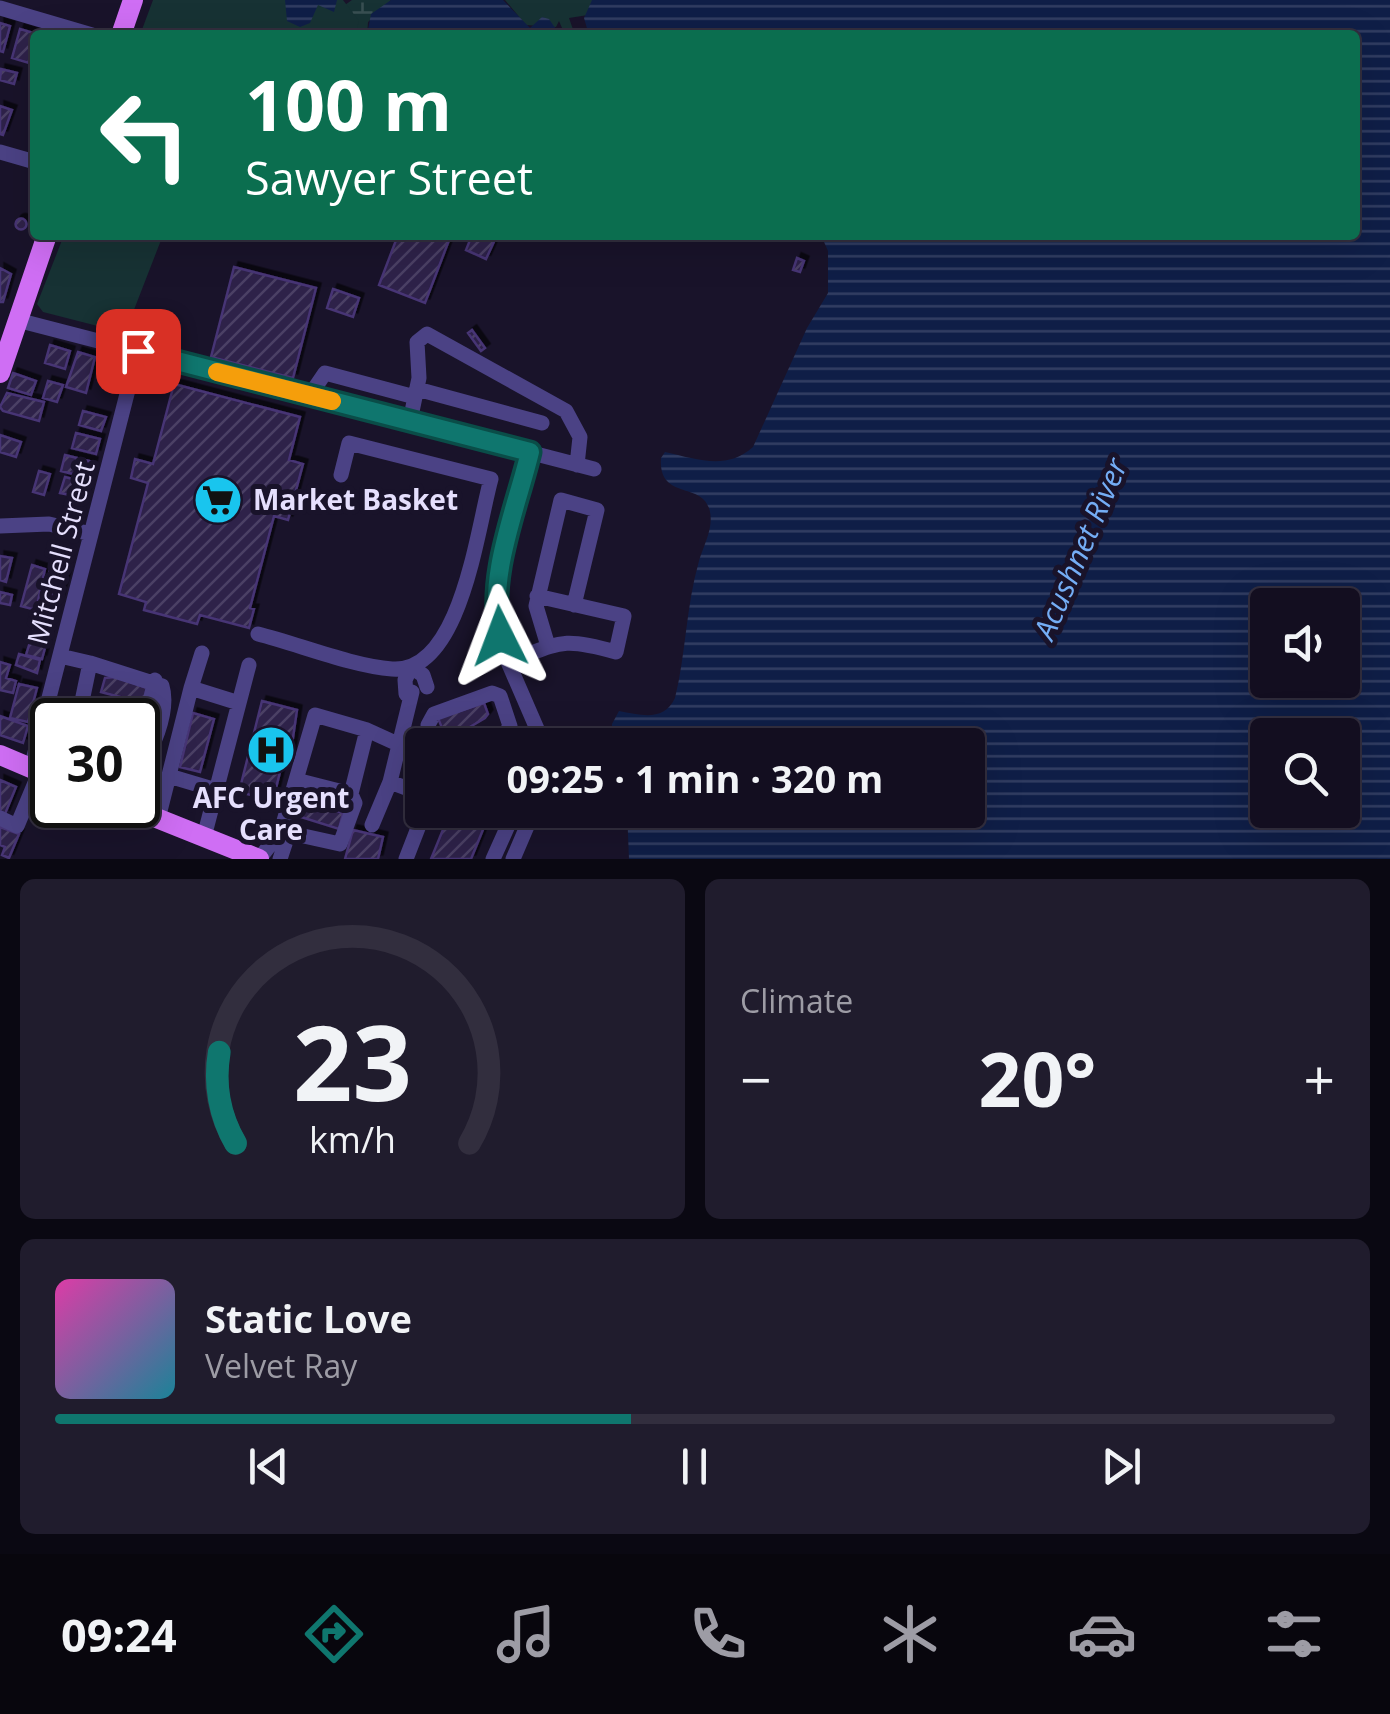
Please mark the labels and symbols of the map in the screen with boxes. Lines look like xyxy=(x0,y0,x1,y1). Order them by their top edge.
pin xyxy=(96,309,181,394)
water label: Acushnet River xyxy=(1022,450,1137,647)
street label: Mitchell Street xyxy=(17,457,103,649)
supermarket icon: Market Basket xyxy=(192,474,244,526)
place label: Market Basket xyxy=(253,480,458,518)
position arrow xyxy=(448,584,552,688)
speed limit sign: 30 xyxy=(30,698,160,828)
hospital icon: AFC Urgent Care xyxy=(245,724,297,776)
place label: AFC Urgent Care xyxy=(193,778,349,848)

